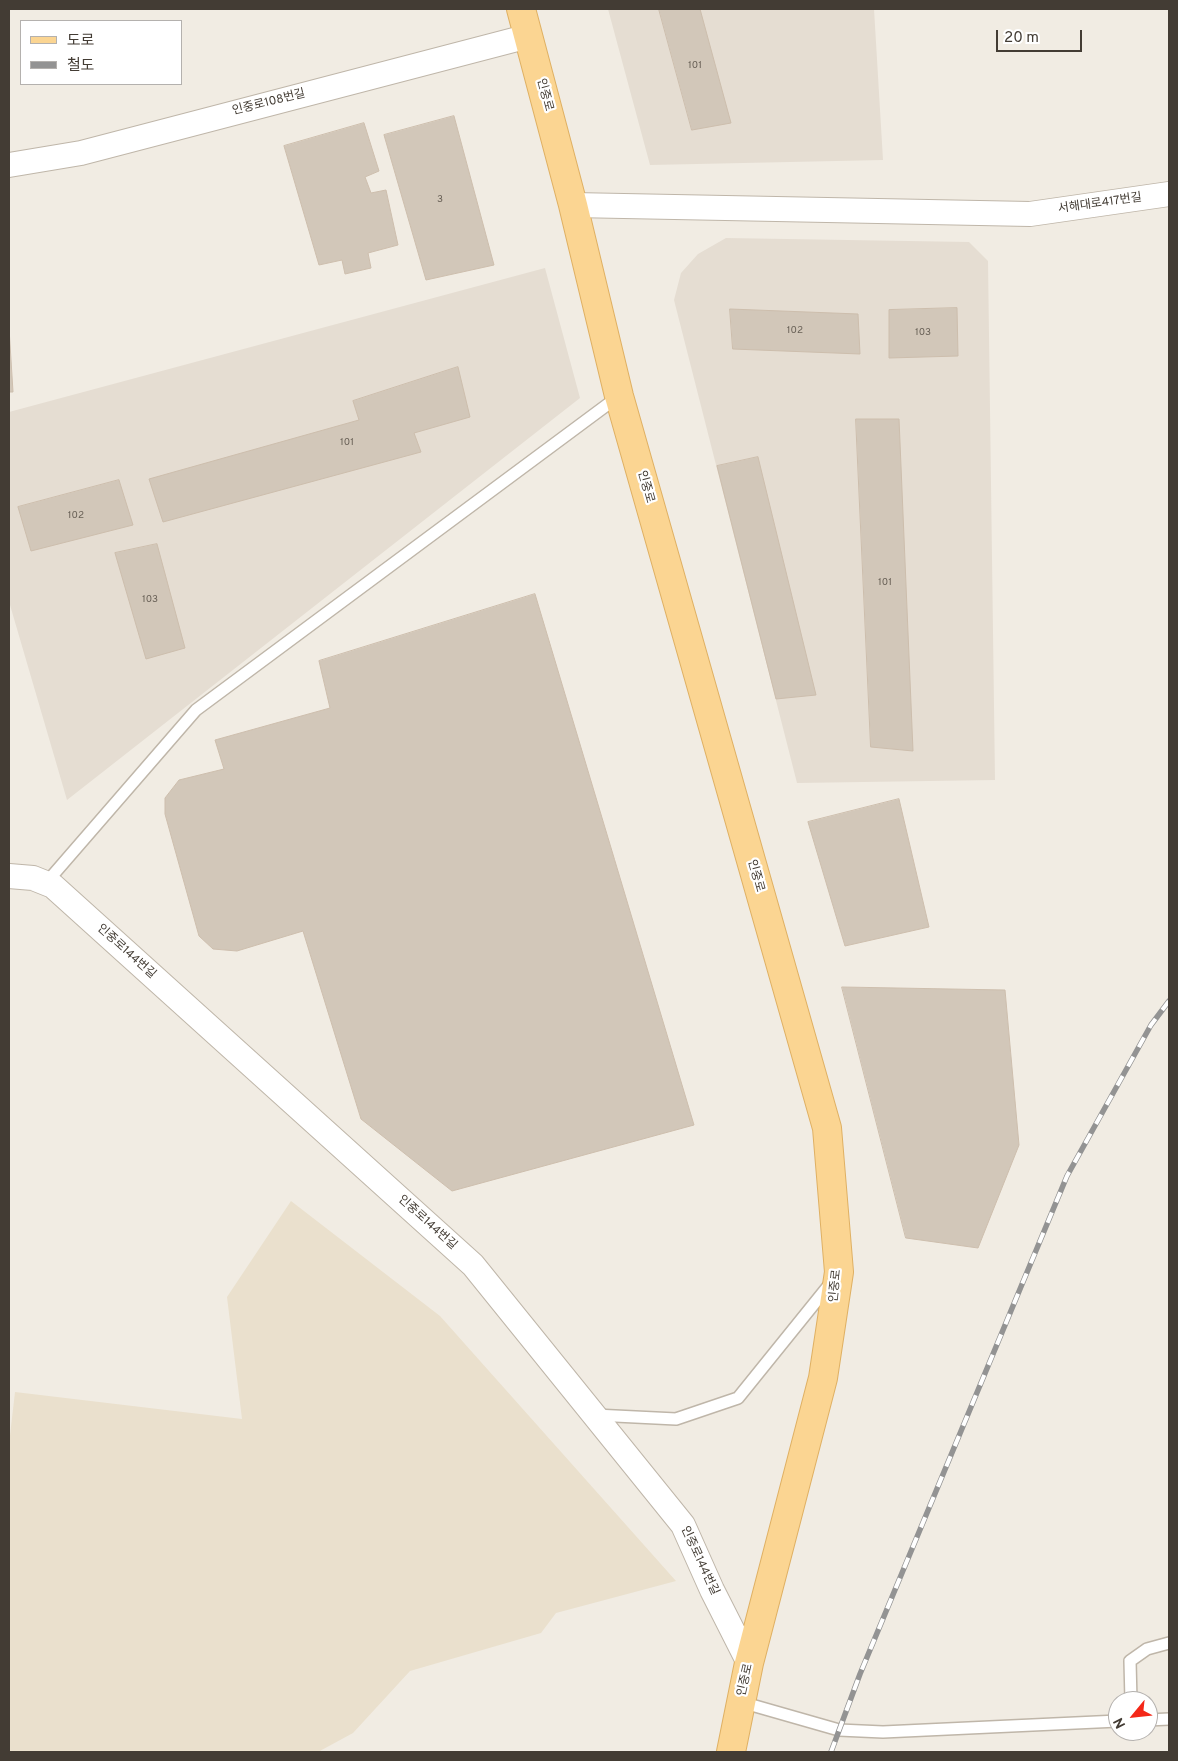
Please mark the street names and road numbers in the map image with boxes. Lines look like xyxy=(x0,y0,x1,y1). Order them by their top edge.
street label: 인중로 xyxy=(533,77,555,113)
street label: 인중로108번길 xyxy=(231,87,307,119)
street label: 서해대로417번길 xyxy=(1057,191,1143,217)
street label: 인중로 xyxy=(634,469,656,505)
street label: 인중로 xyxy=(744,858,766,894)
street label: 인중로144번길 xyxy=(94,922,158,982)
street label: 인중로144번길 xyxy=(395,1193,459,1253)
street label: 인중로 xyxy=(827,1269,845,1303)
street label: 인중로144번길 xyxy=(677,1524,721,1598)
street label: 인중로 xyxy=(735,1662,757,1698)

